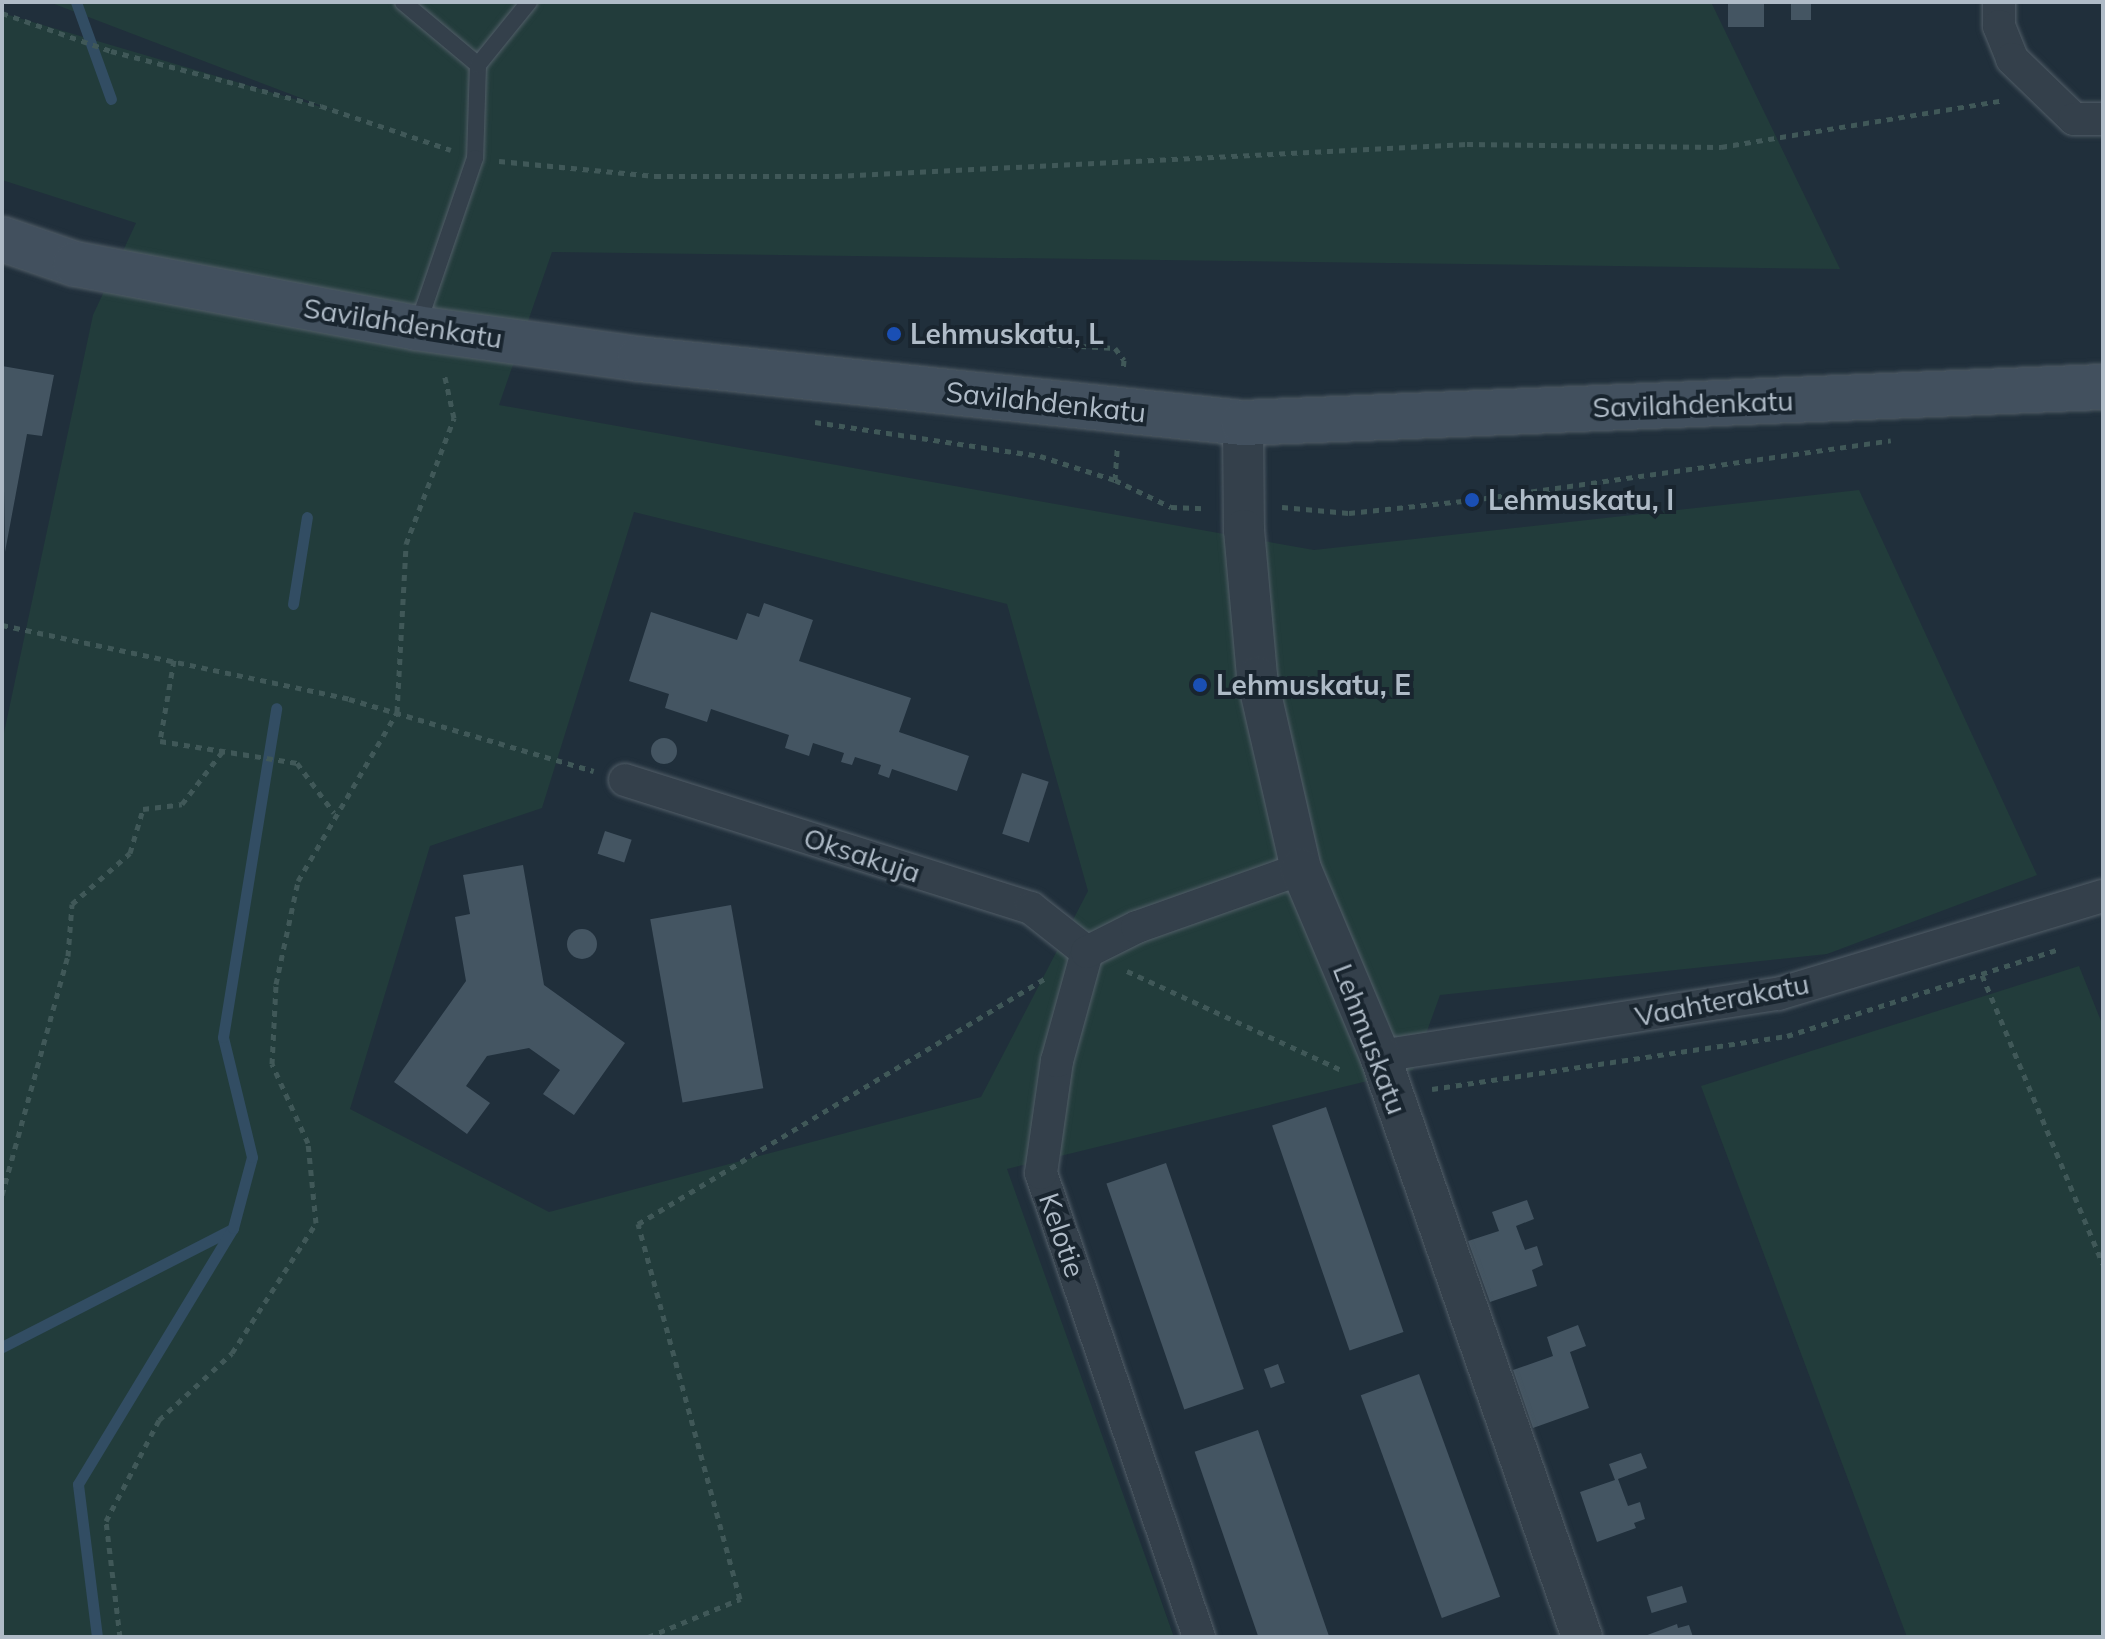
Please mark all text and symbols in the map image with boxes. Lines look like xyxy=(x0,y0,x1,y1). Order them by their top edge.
street label: Savilahdenkatu xyxy=(301,291,505,355)
place label: Lehmuskatu, L xyxy=(910,317,1104,351)
marker: Lehmuskatu, L xyxy=(885,325,903,343)
street label: Savilahdenkatu xyxy=(944,375,1148,429)
street label: Savilahdenkatu xyxy=(1592,384,1794,424)
place label: Lehmuskatu, I xyxy=(1488,483,1674,517)
marker: Lehmuskatu, I xyxy=(1463,491,1481,509)
place label: Lehmuskatu, E xyxy=(1216,668,1411,702)
marker: Lehmuskatu, E xyxy=(1191,676,1209,694)
street label: Oksakuja xyxy=(800,820,924,890)
street label: Lehmuskatu xyxy=(1326,959,1414,1119)
street label: Vaahterakatu xyxy=(1632,967,1812,1033)
street label: Kelotie xyxy=(1032,1188,1092,1282)

